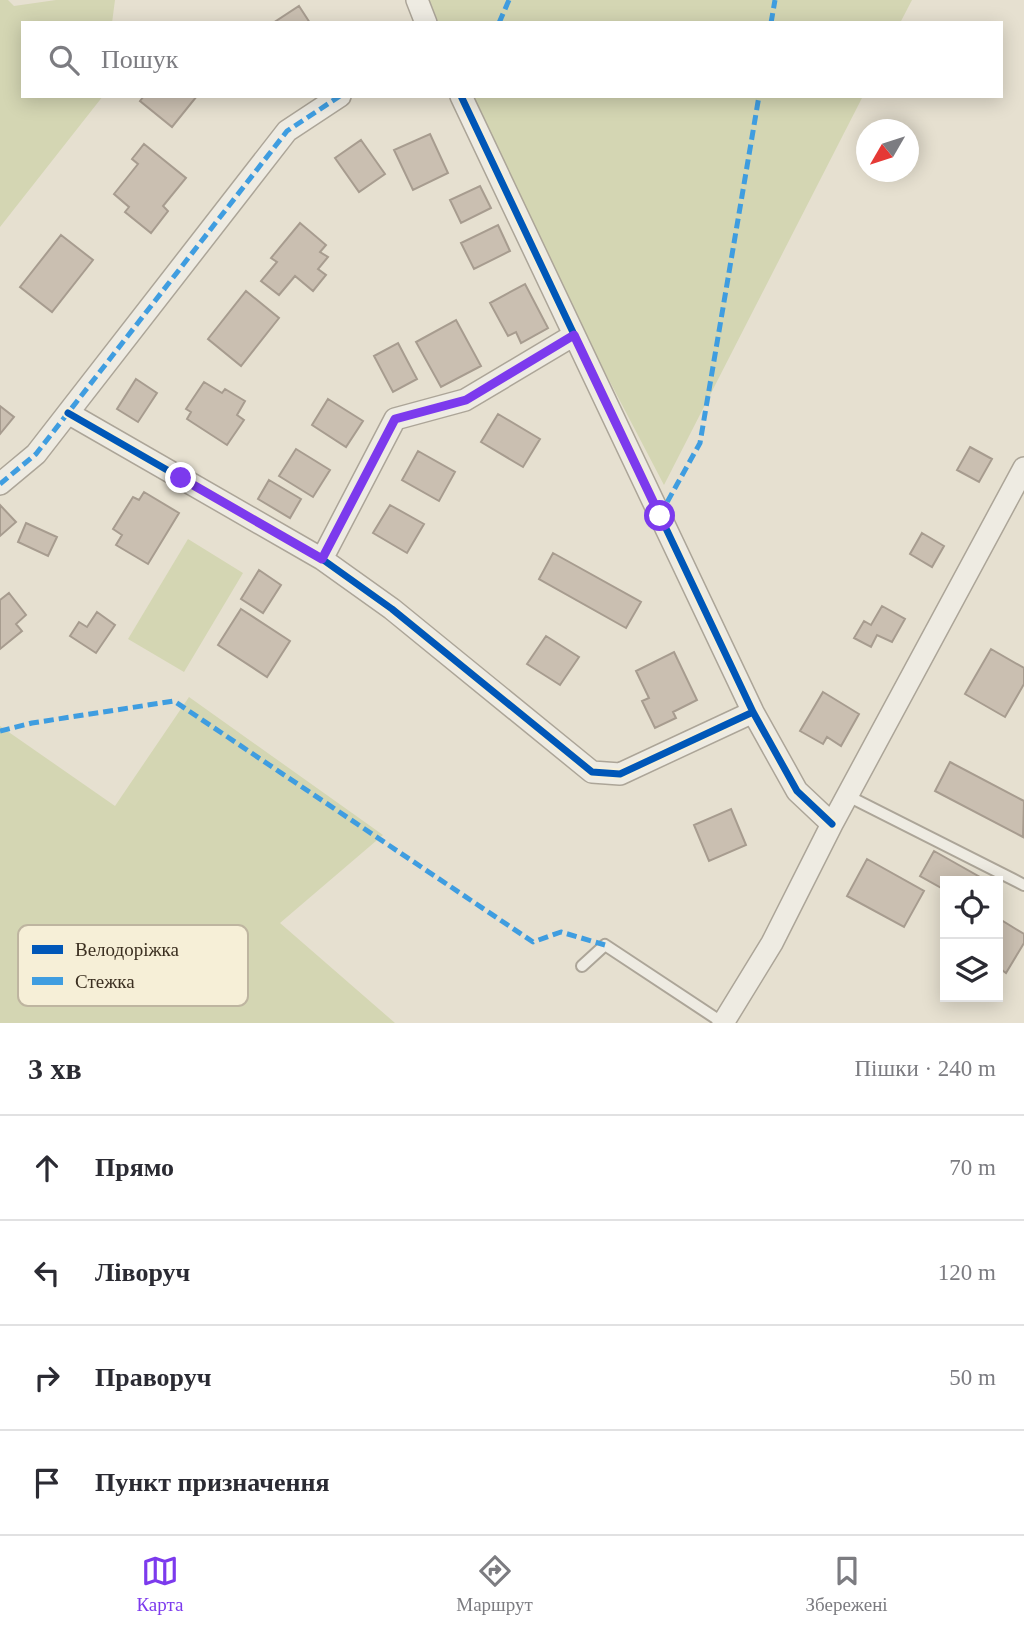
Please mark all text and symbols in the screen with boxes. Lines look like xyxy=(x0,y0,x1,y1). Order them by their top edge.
search box xyxy=(21,21,1003,98)
icon: search xyxy=(45,41,83,79)
text: Пошук xyxy=(101,45,178,74)
north arrow xyxy=(856,119,919,182)
route end xyxy=(165,462,196,493)
route start xyxy=(644,500,675,531)
map controls xyxy=(940,876,1003,1002)
button: locate xyxy=(940,876,1003,939)
legend xyxy=(18,925,248,1006)
text: Велодоріжка xyxy=(75,939,180,960)
button: layers xyxy=(940,939,1003,1002)
text: Стежка xyxy=(75,971,135,992)
text: 3 хв xyxy=(28,1052,82,1085)
text: Пішки · 240 m xyxy=(855,1056,996,1081)
icon: ahead xyxy=(28,1149,66,1187)
text: Прямо xyxy=(95,1153,174,1182)
text: 70 m xyxy=(949,1155,996,1180)
icon: left xyxy=(28,1254,66,1292)
text: Ліворуч xyxy=(95,1258,190,1287)
text: 120 m xyxy=(938,1260,996,1285)
icon: right xyxy=(28,1359,66,1397)
text: Праворуч xyxy=(95,1363,211,1392)
text: 50 m xyxy=(949,1365,996,1390)
icon: arrive xyxy=(28,1464,66,1502)
text: Пункт призначення xyxy=(95,1468,330,1497)
tab: Карта xyxy=(136,1552,183,1616)
tab: Маршрут xyxy=(456,1552,533,1616)
tab: Збережені xyxy=(806,1552,888,1616)

